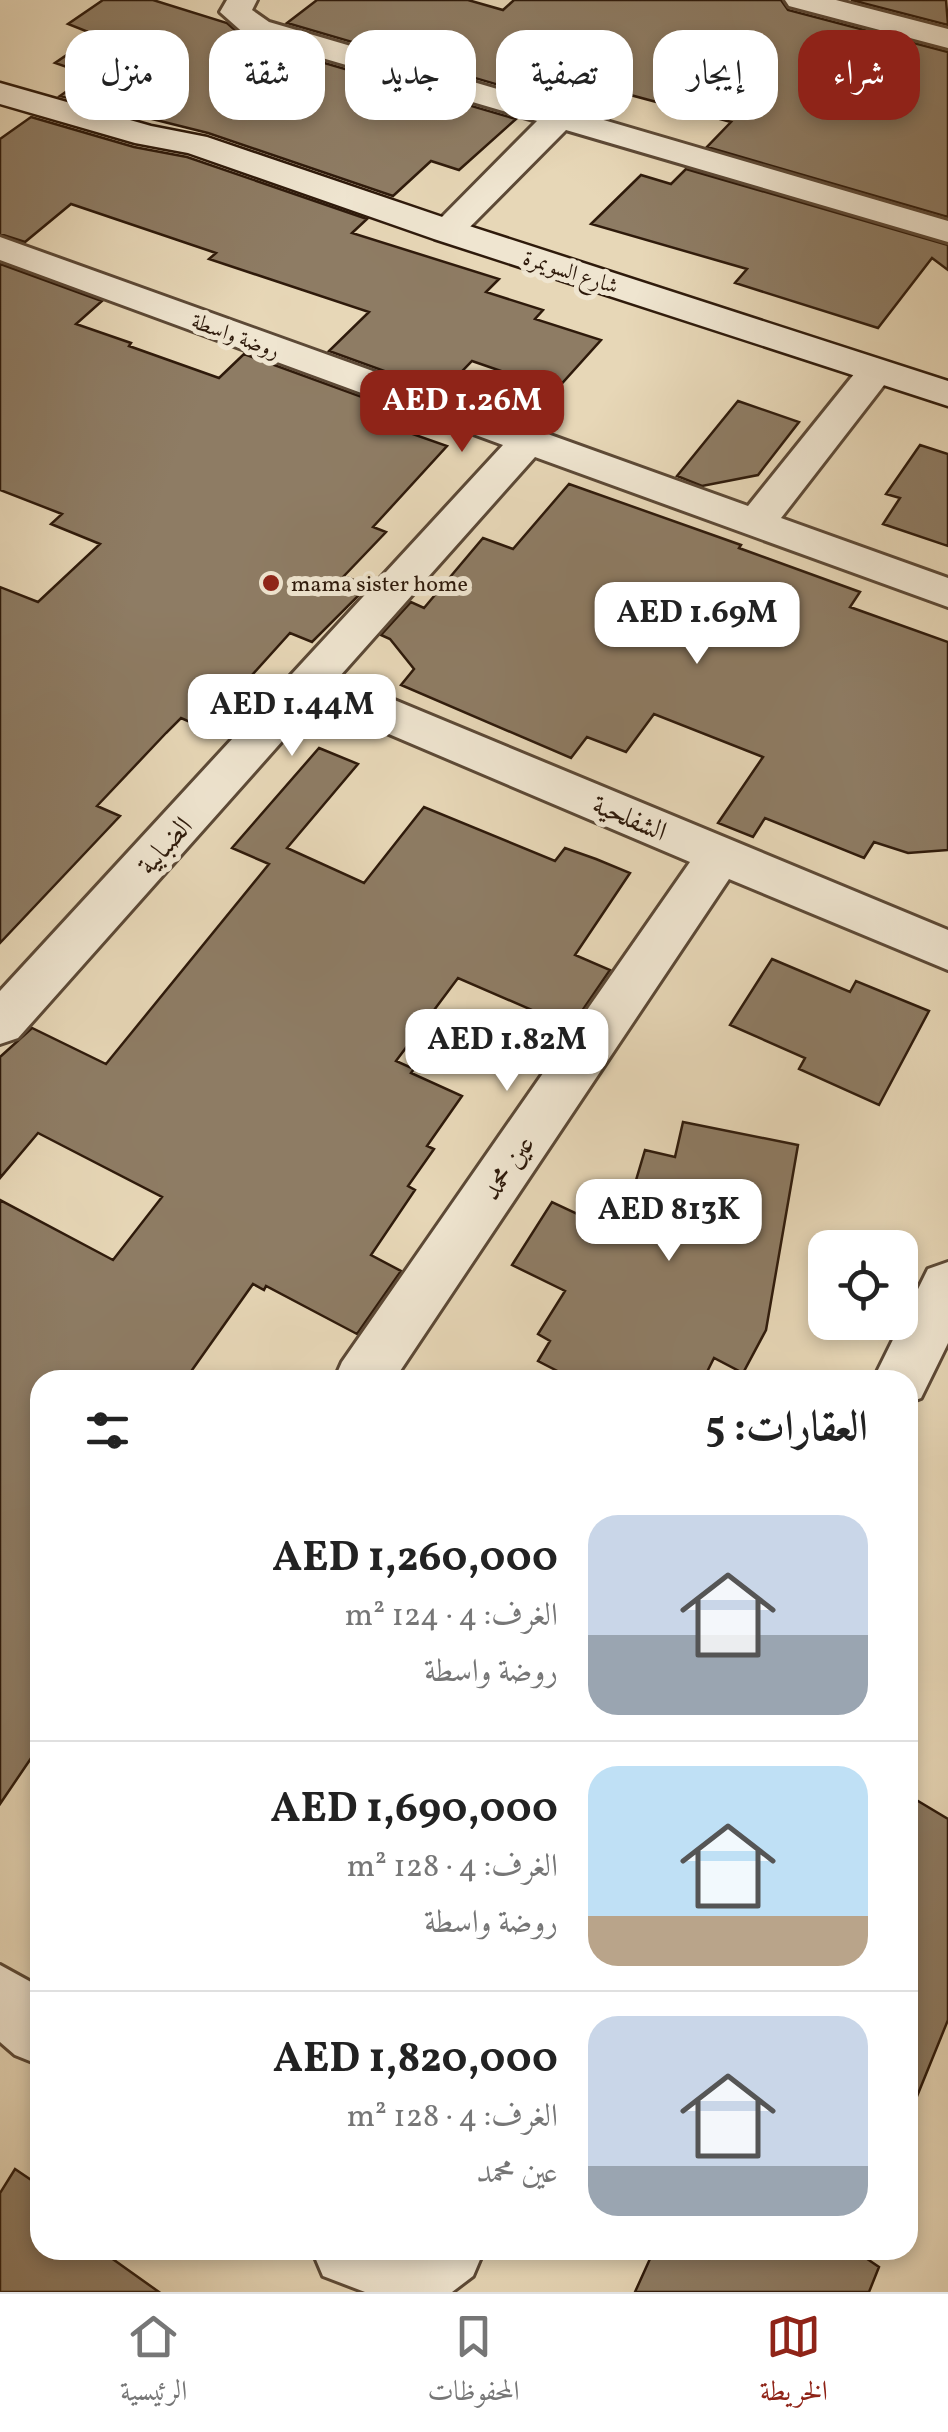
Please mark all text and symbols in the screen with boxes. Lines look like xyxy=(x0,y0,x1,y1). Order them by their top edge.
chip: منزل xyxy=(65,30,189,120)
chip: شقة xyxy=(209,30,325,120)
chip: جديد xyxy=(345,30,476,120)
chip: تصفية xyxy=(496,30,633,120)
chip: إيجار xyxy=(653,30,778,120)
chip: شراء xyxy=(798,30,920,120)
street label: شارع السويمرة xyxy=(518,243,622,304)
street label: روضة واسطة xyxy=(187,307,284,368)
pin: AED 1.26M xyxy=(348,370,576,455)
text: AED 1.26M xyxy=(382,380,542,424)
place label: mama sister home xyxy=(291,570,468,601)
marker: mama sister home xyxy=(260,572,282,594)
pin: AED 1.69M xyxy=(583,582,811,667)
text: AED 1.69M xyxy=(617,592,777,636)
pin: AED 1.44M xyxy=(178,674,406,759)
text: AED 1.44M xyxy=(210,684,374,728)
street label: الشفلحية xyxy=(586,786,672,852)
street label: الضبابية xyxy=(129,809,203,884)
pin: AED 1.82M xyxy=(393,1009,621,1094)
text: AED 1.82M xyxy=(427,1019,587,1063)
street label: عين محمد xyxy=(473,1128,545,1209)
pin: AED 813K xyxy=(566,1179,772,1264)
text: AED 813K xyxy=(598,1189,740,1233)
map controls xyxy=(808,1230,918,1340)
button: locate xyxy=(808,1230,918,1340)
text: العقارات: 5 xyxy=(705,1400,868,1459)
icon: filters xyxy=(80,1403,135,1458)
text: AED 1,260,000 xyxy=(272,1530,558,1589)
icon: home xyxy=(668,1555,788,1675)
text: الغرف: 4 · 124 m² xyxy=(345,1595,558,1639)
text: روضة واسطة xyxy=(424,1651,558,1695)
text: AED 1,690,000 xyxy=(271,1781,558,1840)
icon: home xyxy=(668,1806,788,1926)
text: الغرف: 4 · 128 m² xyxy=(347,1846,558,1890)
text: روضة واسطة xyxy=(424,1902,558,1946)
text: AED 1,820,000 xyxy=(273,2031,558,2090)
icon: home xyxy=(668,2056,788,2176)
text: الغرف: 4 · 128 m² xyxy=(347,2096,558,2140)
text: عين محمد xyxy=(476,2152,558,2196)
tab: الرئيسية xyxy=(120,2309,187,2418)
tab: المحفوظات xyxy=(427,2309,520,2418)
tab: الخريطة xyxy=(760,2309,828,2418)

